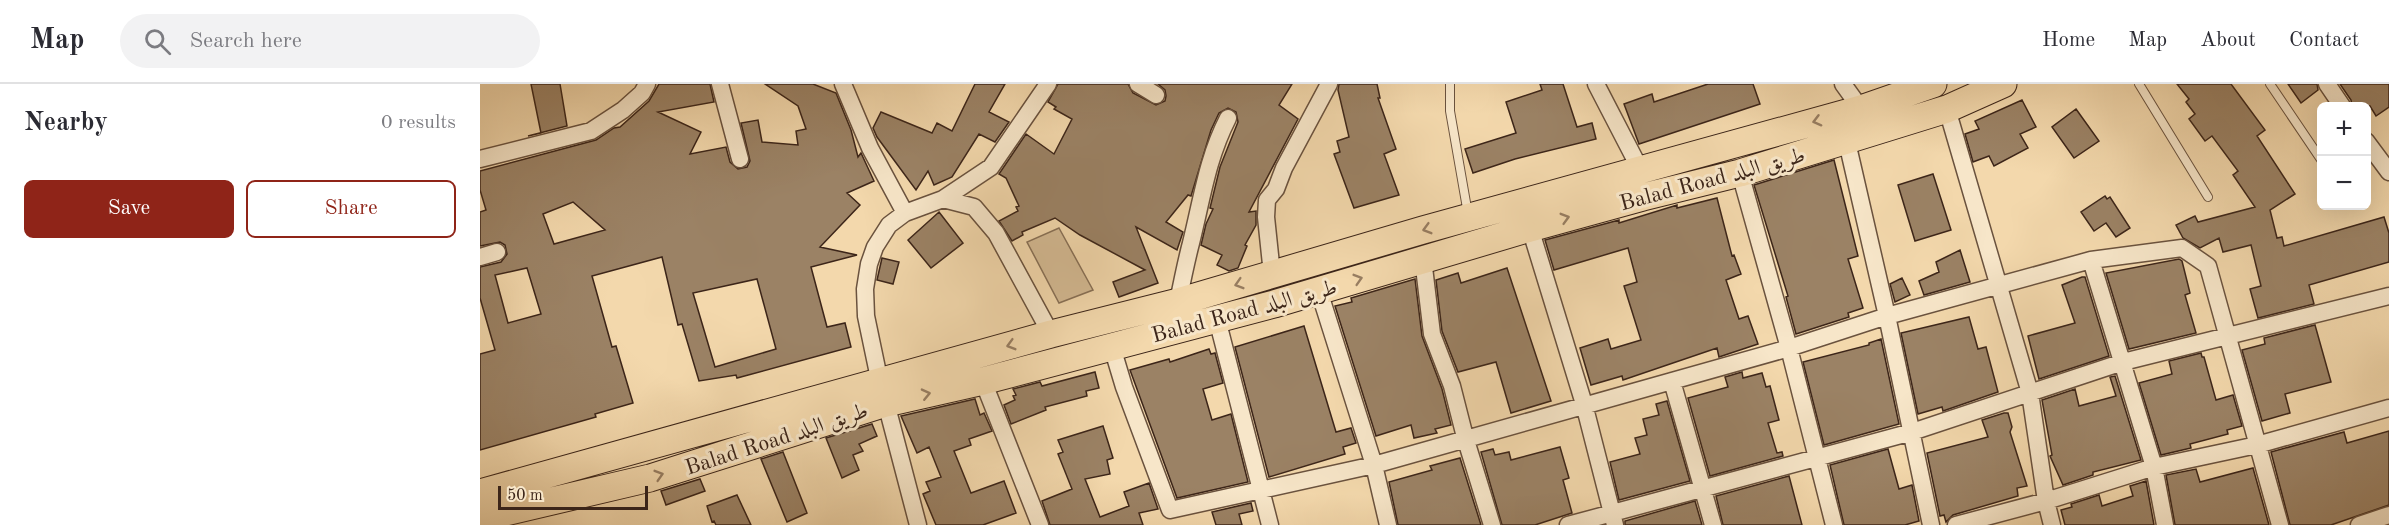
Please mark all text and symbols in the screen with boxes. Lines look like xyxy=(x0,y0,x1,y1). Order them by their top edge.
search box xyxy=(120,14,540,68)
icon: search xyxy=(141,25,174,58)
text: Map xyxy=(30,27,84,55)
text: Search here xyxy=(189,30,302,52)
text: Home xyxy=(2042,30,2095,51)
text: Map xyxy=(2128,30,2167,51)
text: About xyxy=(2200,30,2256,51)
text: Contact xyxy=(2289,30,2359,51)
map controls xyxy=(2317,102,2371,210)
button: + xyxy=(2317,102,2371,156)
text: Nearby xyxy=(24,110,108,136)
text: 0 results xyxy=(381,113,456,133)
one-way arrow xyxy=(1812,114,1822,127)
street label: Balad Road طريق البلد xyxy=(1617,145,1808,217)
button: − xyxy=(2317,156,2371,210)
button: Save xyxy=(24,180,234,238)
button: Share xyxy=(246,180,456,238)
one-way arrow xyxy=(1559,213,1570,225)
one-way arrow xyxy=(1422,222,1433,234)
one-way arrow xyxy=(1352,274,1363,286)
street label: Balad Road طريق البلد xyxy=(1149,277,1340,349)
one-way arrow xyxy=(1234,277,1245,289)
one-way arrow xyxy=(1006,338,1017,350)
one-way arrow xyxy=(921,388,931,401)
street label: Balad Road طريق البلد xyxy=(682,400,871,482)
one-way arrow xyxy=(653,470,664,482)
scale bar xyxy=(498,483,648,510)
text: 50 m xyxy=(507,488,543,504)

